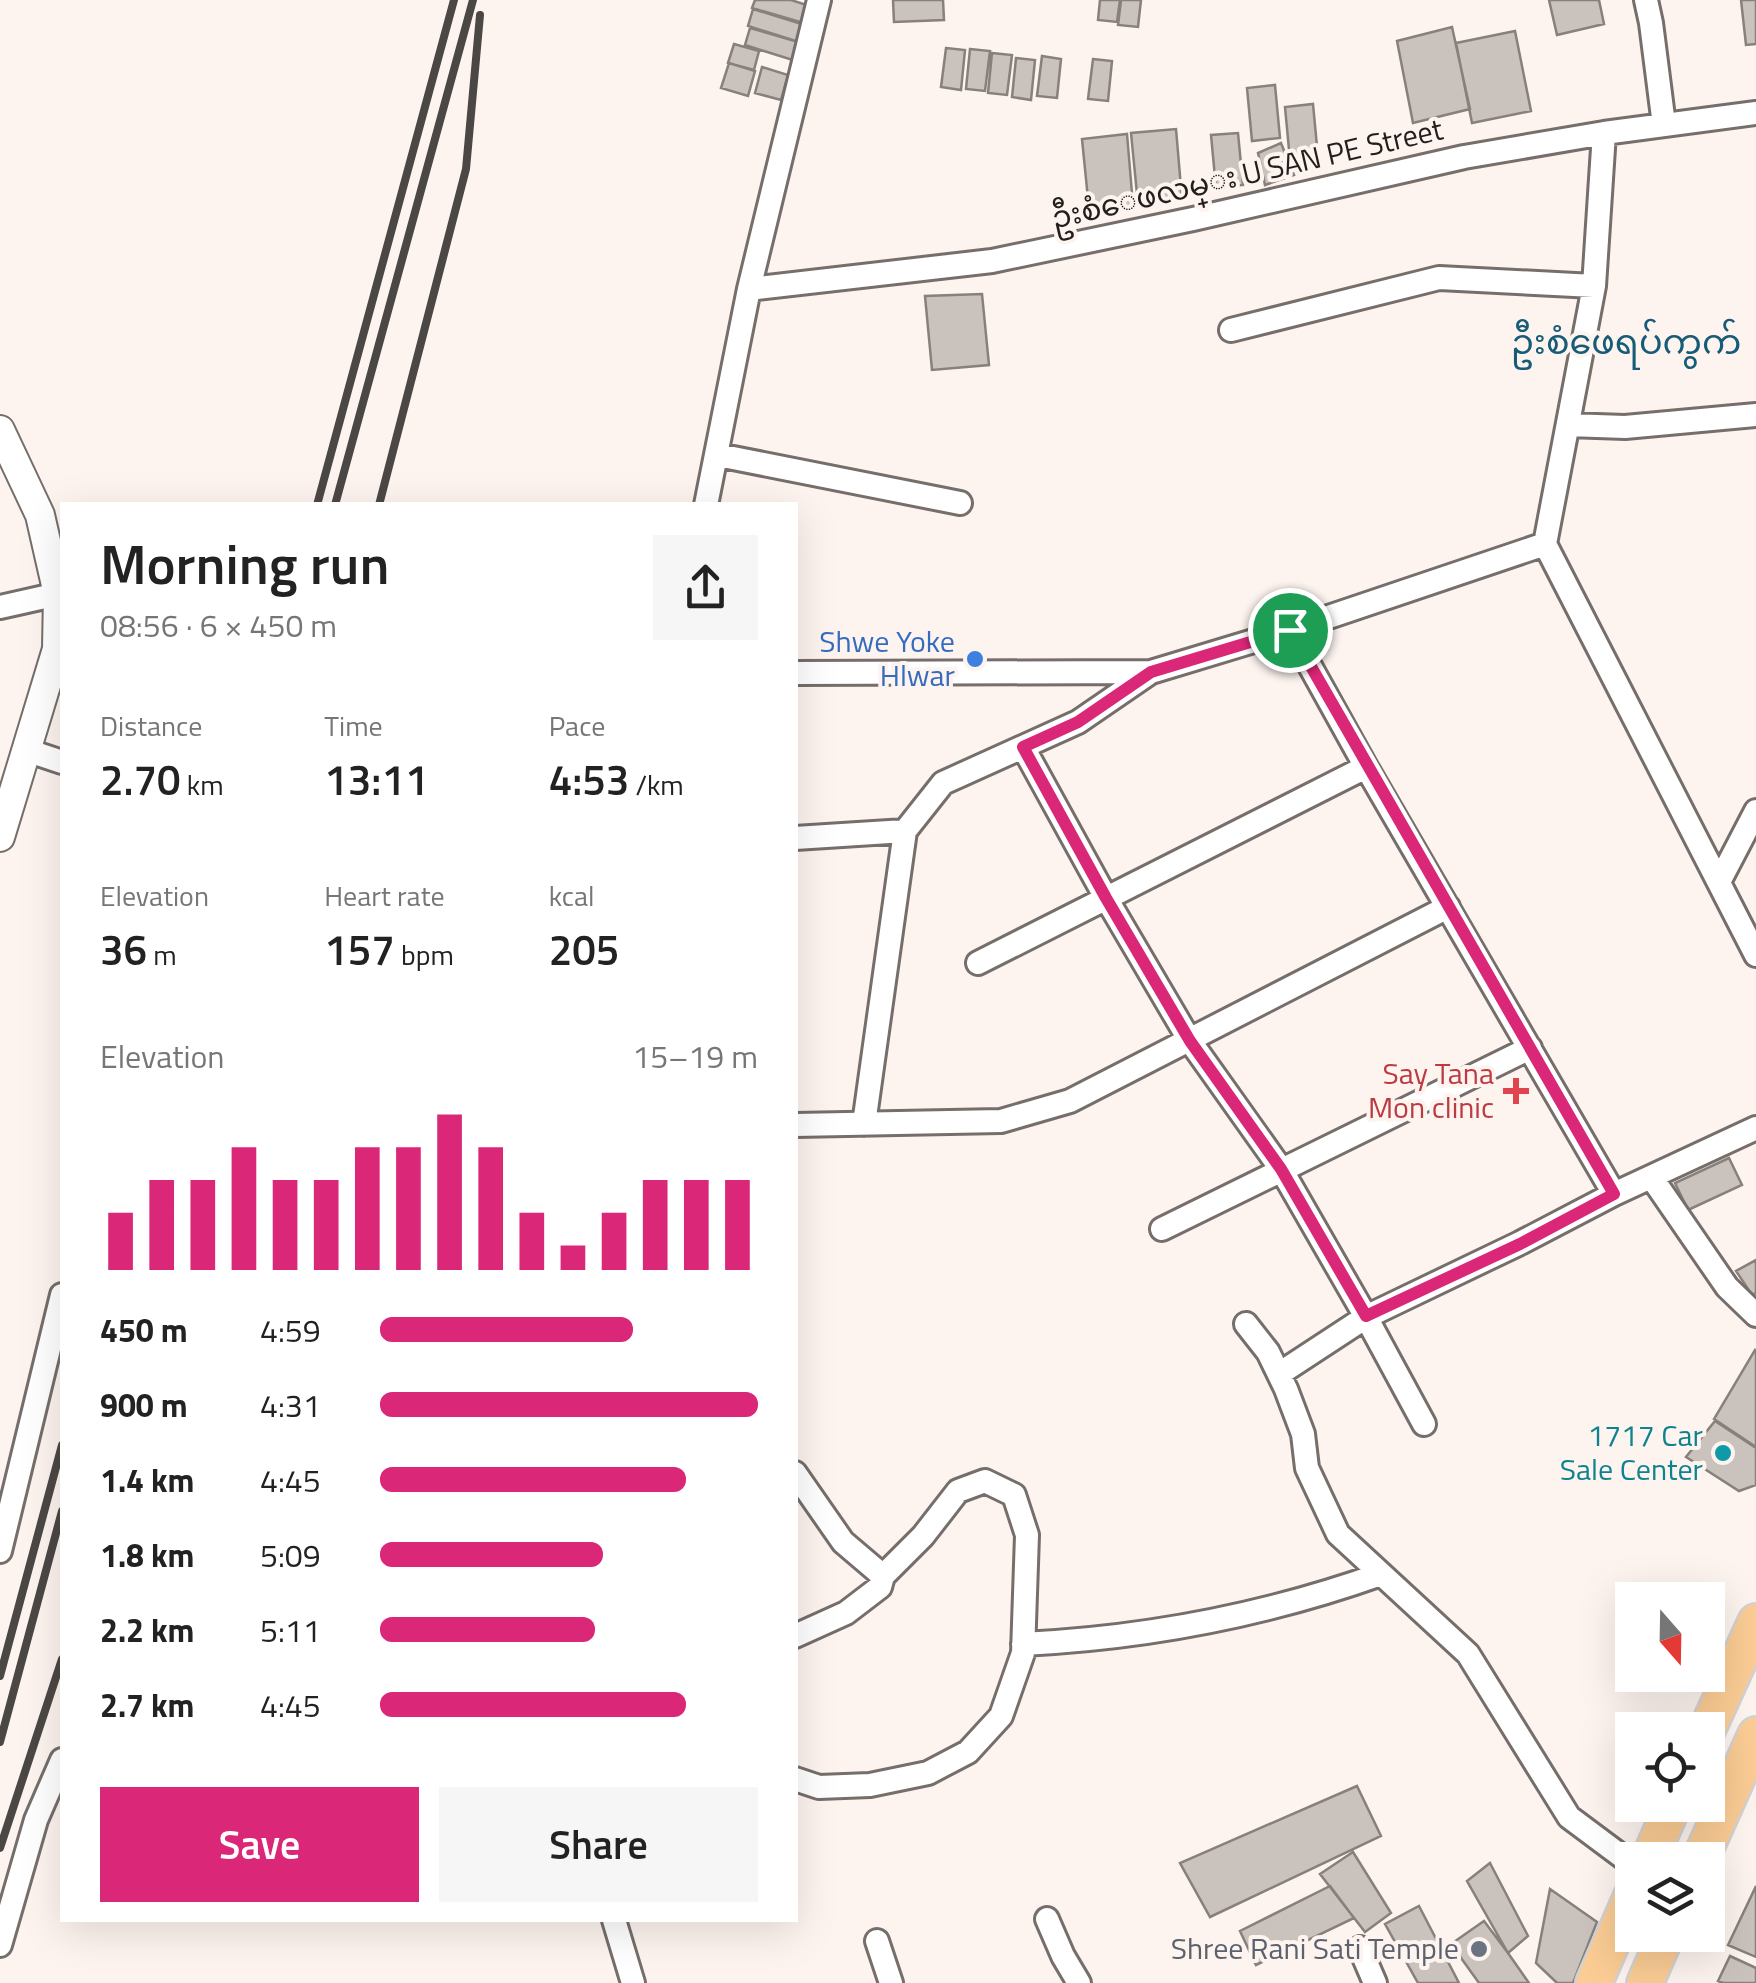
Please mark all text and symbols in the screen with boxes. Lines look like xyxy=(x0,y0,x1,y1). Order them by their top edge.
street label: ဦးစံေဖလမ္း U SAN PE Street xyxy=(1046,105,1448,243)
district label: ဦးစံဖေရပ်ကွက် xyxy=(1511,314,1741,370)
text: Morning run xyxy=(100,522,389,605)
button: share xyxy=(653,535,758,640)
pin xyxy=(1248,588,1333,673)
text: 08:56 · 6 × 450 m xyxy=(100,601,337,649)
icon: arrive xyxy=(1263,603,1318,658)
place label: Shwe Yoke Hlwar xyxy=(819,618,955,698)
marker: Shwe Yoke Hlwar xyxy=(964,648,986,670)
text: Distance xyxy=(100,704,202,747)
text: Time xyxy=(324,704,383,747)
text: Pace xyxy=(549,704,605,747)
text: 2.70 xyxy=(100,747,181,811)
text: 13:11 xyxy=(324,747,428,811)
text: 4:53 xyxy=(549,747,629,811)
text: km xyxy=(181,763,224,806)
text: /km xyxy=(629,763,684,806)
text: Elevation xyxy=(100,874,209,917)
text: Heart rate xyxy=(324,874,445,917)
text: kcal xyxy=(549,874,594,917)
text: 36 xyxy=(100,917,147,981)
text: 157 xyxy=(324,917,395,981)
text: 205 xyxy=(549,917,619,981)
text: m xyxy=(147,933,177,976)
text: bpm xyxy=(395,933,454,976)
text: Elevation xyxy=(100,1032,224,1080)
text: 15–19 m xyxy=(632,1032,758,1080)
place label: Say Tana Mon clinic xyxy=(1368,1050,1494,1130)
marker: Say Tana Mon clinic xyxy=(1503,1078,1529,1104)
text: 450 m xyxy=(100,1306,188,1354)
text: 4:59 xyxy=(260,1306,321,1354)
text: 900 m xyxy=(100,1381,188,1429)
text: 4:31 xyxy=(260,1381,321,1429)
place label: 1717 Car Sale Center xyxy=(1560,1412,1703,1492)
marker: 1717 Car Sale Center xyxy=(1712,1442,1734,1464)
text: 1.4 km xyxy=(100,1456,194,1504)
text: 4:45 xyxy=(260,1456,321,1504)
text: 1.8 km xyxy=(100,1531,194,1579)
text: 5:09 xyxy=(260,1531,321,1579)
north arrow xyxy=(1615,1582,1725,1692)
map controls xyxy=(1615,1582,1725,1952)
text: 2.2 km xyxy=(100,1606,194,1654)
text: 5:11 xyxy=(260,1606,321,1654)
text: 2.7 km xyxy=(100,1681,194,1729)
text: 4:45 xyxy=(260,1681,321,1729)
button: locate xyxy=(1615,1712,1725,1822)
button: Save xyxy=(100,1787,419,1902)
button: Share xyxy=(439,1787,758,1902)
button: layers xyxy=(1615,1842,1725,1952)
place label: Shree Rani Sati Temple xyxy=(1171,1925,1459,1971)
marker: Shree Rani Sati Temple xyxy=(1468,1938,1490,1960)

